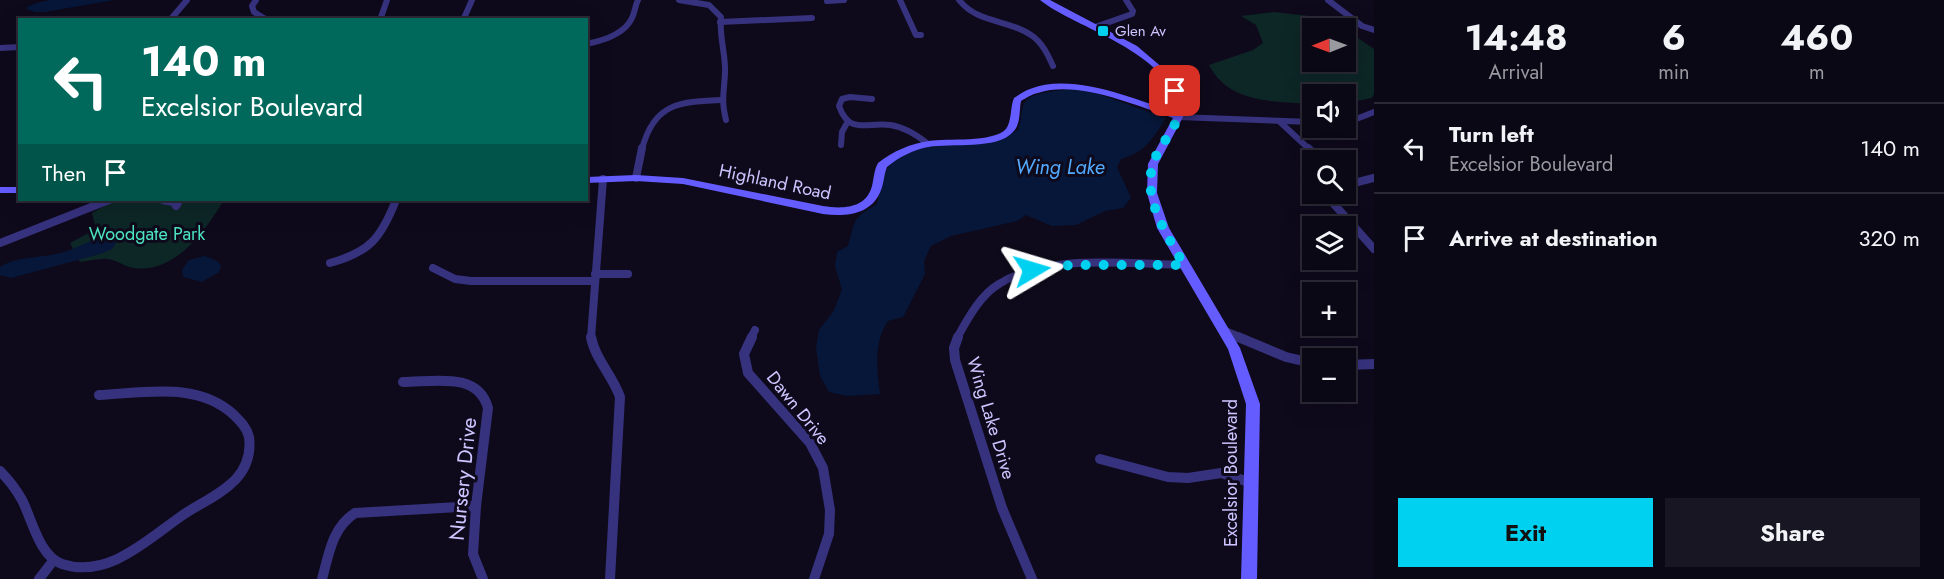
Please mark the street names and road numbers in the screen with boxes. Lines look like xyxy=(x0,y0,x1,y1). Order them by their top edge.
street label: Highland Road xyxy=(717,157,833,207)
street label: Wing Lake Drive xyxy=(960,354,1022,482)
street label: Dawn Drive xyxy=(760,366,836,450)
street label: Excelsior Boulevard xyxy=(1218,399,1244,547)
street label: Nursery Drive xyxy=(442,416,484,542)

